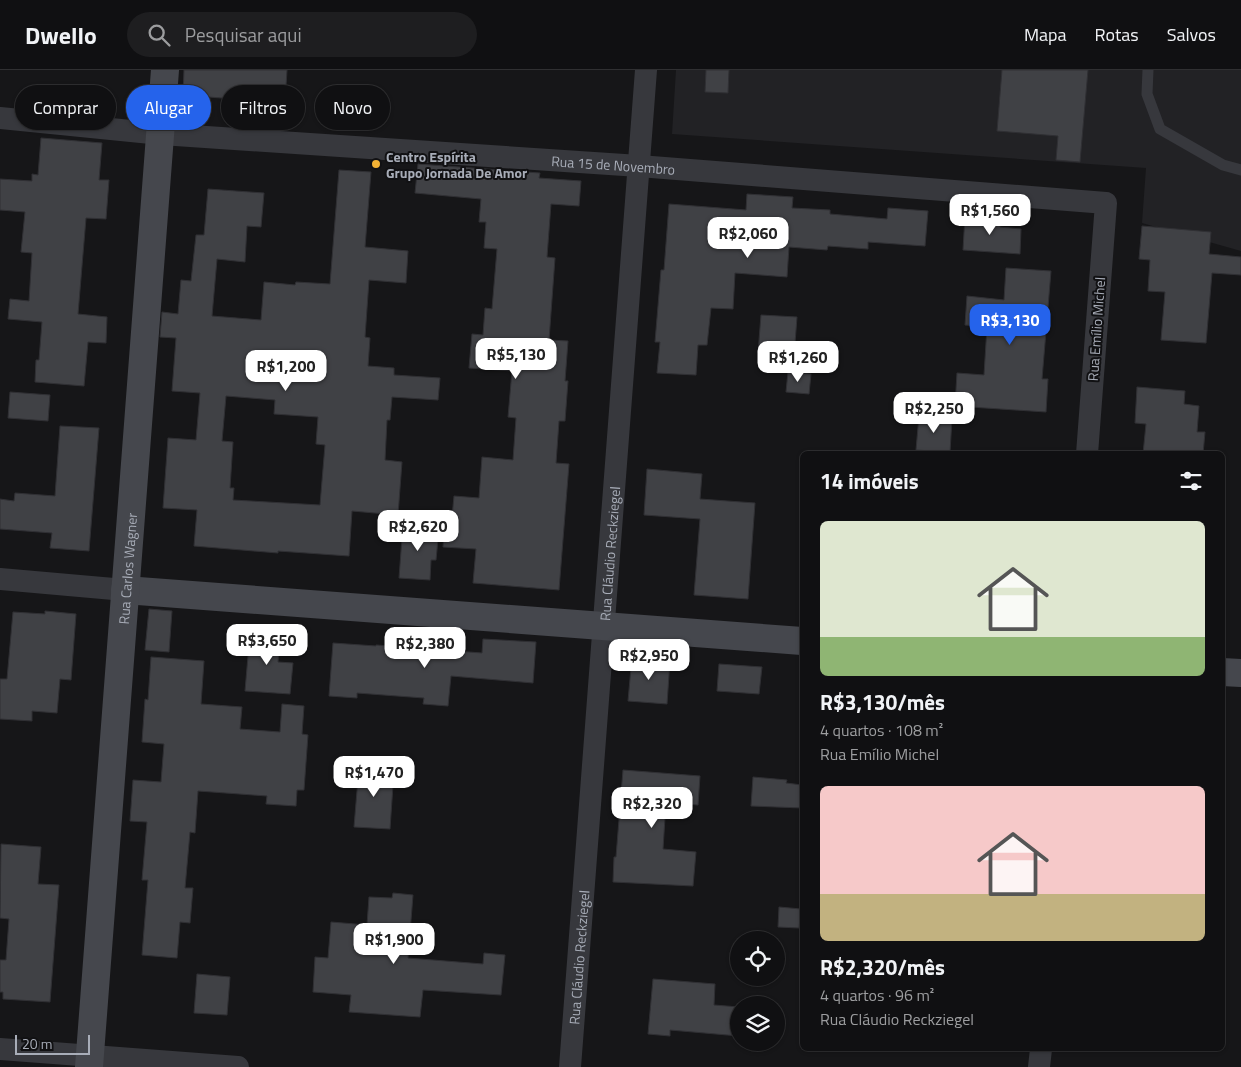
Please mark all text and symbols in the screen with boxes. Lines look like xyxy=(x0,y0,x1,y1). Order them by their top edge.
search box xyxy=(127,12,477,57)
text: Dwello xyxy=(25,17,97,53)
text: Pesquisar aqui xyxy=(185,20,302,49)
icon: search xyxy=(145,21,173,49)
text: Mapa xyxy=(1024,21,1067,48)
text: Rotas xyxy=(1095,21,1139,48)
text: Salvos xyxy=(1167,21,1216,48)
chip: Comprar xyxy=(15,85,116,130)
chip: Alugar xyxy=(126,85,211,130)
chip: Filtros xyxy=(221,85,305,130)
chip: Novo xyxy=(315,85,390,130)
place label: Centro Espírita Grupo Jornada De Amor xyxy=(386,146,527,183)
street label: Rua 15 de Novembro xyxy=(551,150,676,179)
marker: Centro Espírita Grupo Jornada De Amor xyxy=(370,158,382,170)
pin: R$1,560 xyxy=(944,194,1036,236)
text: R$1,560 xyxy=(961,198,1019,222)
pin: R$2,060 xyxy=(702,216,794,259)
text: R$2,060 xyxy=(719,221,777,245)
street label: Rua Emílio Michel xyxy=(1082,276,1110,382)
pin: R$3,130 xyxy=(964,304,1056,346)
text: R$3,130 xyxy=(981,308,1039,332)
pin: R$5,130 xyxy=(470,338,562,380)
pin: R$1,260 xyxy=(752,340,844,383)
text: R$5,130 xyxy=(487,342,545,366)
text: R$1,260 xyxy=(769,345,827,369)
pin: R$1,200 xyxy=(240,350,332,392)
text: R$1,200 xyxy=(257,354,315,378)
pin: R$2,250 xyxy=(888,392,980,434)
text: R$2,250 xyxy=(905,396,963,420)
text: 14 imóveis xyxy=(820,465,919,497)
icon: filters xyxy=(1177,467,1205,495)
street label: Rua Cláudio Reckziegel xyxy=(594,485,625,622)
pin: R$2,620 xyxy=(372,510,464,552)
street label: Rua Carlos Wagner xyxy=(112,512,142,625)
text: R$2,620 xyxy=(389,514,447,538)
icon: home xyxy=(968,554,1058,644)
pin: R$3,650 xyxy=(221,624,313,666)
pin: R$2,380 xyxy=(379,626,471,669)
text: R$3,650 xyxy=(238,628,296,652)
text: R$2,380 xyxy=(396,631,454,655)
pin: R$2,950 xyxy=(603,638,695,681)
text: R$2,950 xyxy=(620,643,678,667)
text: R$3,130/mês xyxy=(820,686,945,718)
text: 4 quartos · 108 m² xyxy=(820,718,943,742)
text: Rua Emílio Michel xyxy=(820,742,939,766)
pin: R$1,470 xyxy=(328,756,420,798)
text: R$1,470 xyxy=(345,760,403,784)
pin: R$2,320 xyxy=(606,786,698,829)
text: R$2,320 xyxy=(623,791,681,815)
icon: home xyxy=(968,819,1058,909)
street label: Rua Cláudio Reckziegel xyxy=(563,889,594,1025)
pin: R$1,900 xyxy=(348,922,440,965)
text: R$1,900 xyxy=(365,927,423,951)
map controls xyxy=(730,931,785,1051)
button: locate xyxy=(730,931,785,986)
text: R$2,320/mês xyxy=(820,951,945,983)
text: 4 quartos · 96 m² xyxy=(820,983,934,1007)
button: layers xyxy=(730,996,785,1051)
text: Rua Cláudio Reckziegel xyxy=(820,1007,974,1031)
scale bar xyxy=(15,1032,90,1055)
text: 20 m xyxy=(22,1033,52,1054)

